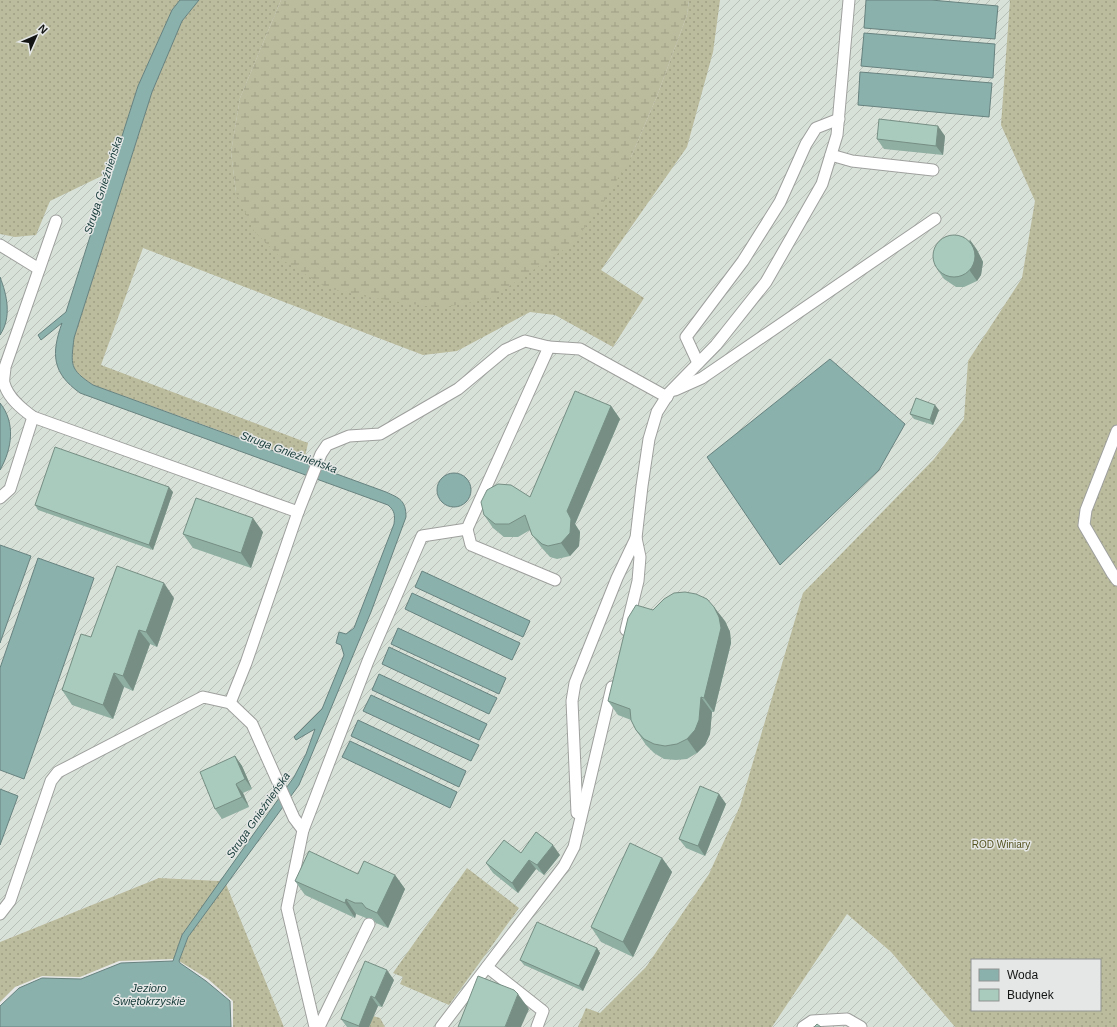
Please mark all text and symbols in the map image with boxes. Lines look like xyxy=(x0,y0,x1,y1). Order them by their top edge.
north arrow xyxy=(16,16,56,56)
text: N xyxy=(36,22,50,36)
water label: Struga Gnieźnieńska xyxy=(82,135,124,235)
water label: Struga Gnieźnieńska xyxy=(239,429,339,475)
water label: Struga Gnieźnieńska xyxy=(224,770,292,860)
park label: ROD Winiary xyxy=(972,839,1030,850)
legend xyxy=(971,959,1101,1011)
text: Woda xyxy=(1007,968,1038,982)
water label: Jezioro Świętokrzyskie xyxy=(113,982,185,1007)
text: Budynek xyxy=(1007,988,1055,1002)

